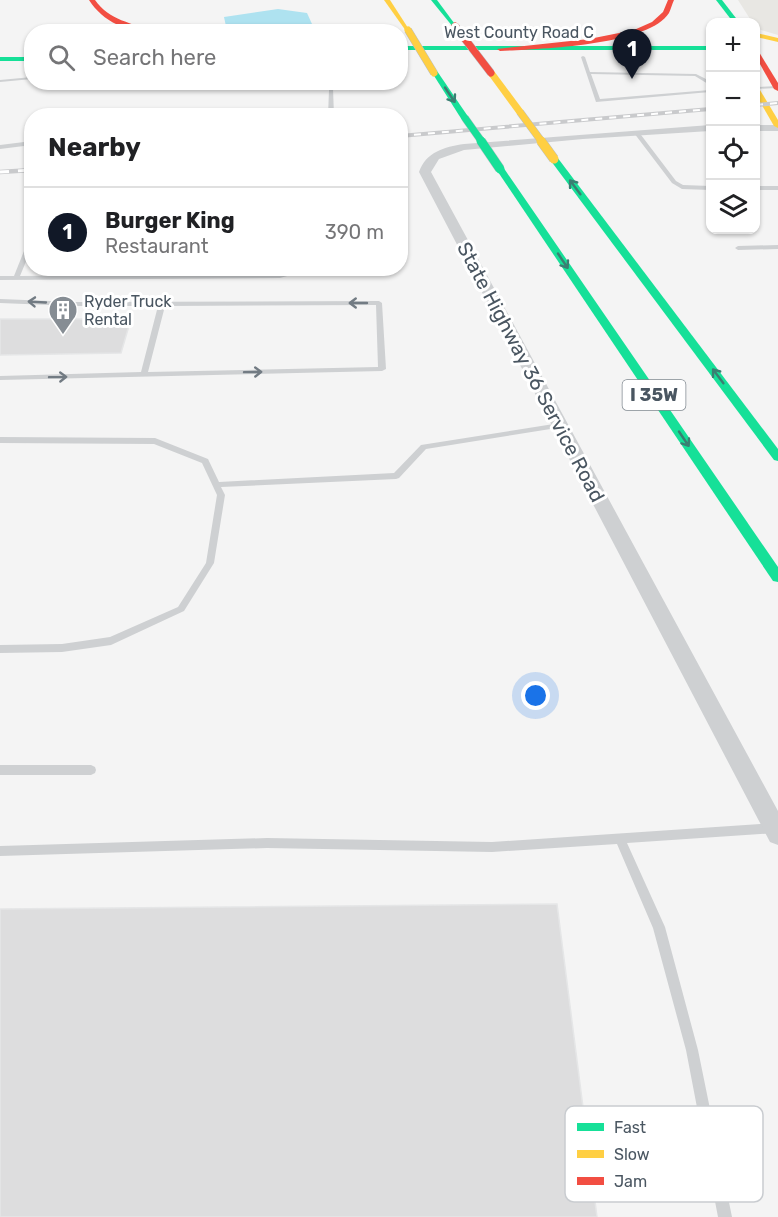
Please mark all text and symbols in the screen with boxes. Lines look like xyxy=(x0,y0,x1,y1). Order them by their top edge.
map controls xyxy=(706,18,760,234)
button: + xyxy=(706,18,760,72)
street label: West County Road C xyxy=(444,23,594,42)
search box xyxy=(24,24,408,90)
pin: 1 xyxy=(612,29,652,79)
icon: search xyxy=(45,41,78,74)
text: Search here xyxy=(93,44,216,71)
button: − xyxy=(706,72,760,126)
one-way arrow xyxy=(443,87,456,104)
button: locate xyxy=(706,126,760,180)
text: Nearby xyxy=(48,132,141,163)
one-way arrow xyxy=(569,179,582,195)
button: layers xyxy=(706,180,760,234)
text: Burger King xyxy=(105,207,235,234)
text: 1 xyxy=(63,220,72,244)
text: 390 m xyxy=(325,220,384,244)
text: Restaurant xyxy=(105,234,209,258)
street label: State Highway 36 Service Road xyxy=(452,238,610,506)
one-way arrow xyxy=(557,252,569,269)
place label: Ryder Truck Rental xyxy=(84,292,172,329)
building icon: Ryder Truck Rental xyxy=(47,294,79,336)
one-way arrow xyxy=(27,297,47,308)
one-way arrow xyxy=(348,297,368,309)
one-way arrow xyxy=(243,366,263,378)
one-way arrow xyxy=(711,369,724,385)
one-way arrow xyxy=(48,371,68,382)
road number: I 35W xyxy=(622,380,686,410)
one-way arrow xyxy=(678,431,690,447)
your location xyxy=(521,681,550,710)
legend xyxy=(565,1106,763,1202)
text: Fast xyxy=(614,1118,646,1137)
text: Slow xyxy=(614,1145,650,1164)
text: Jam xyxy=(614,1172,647,1191)

